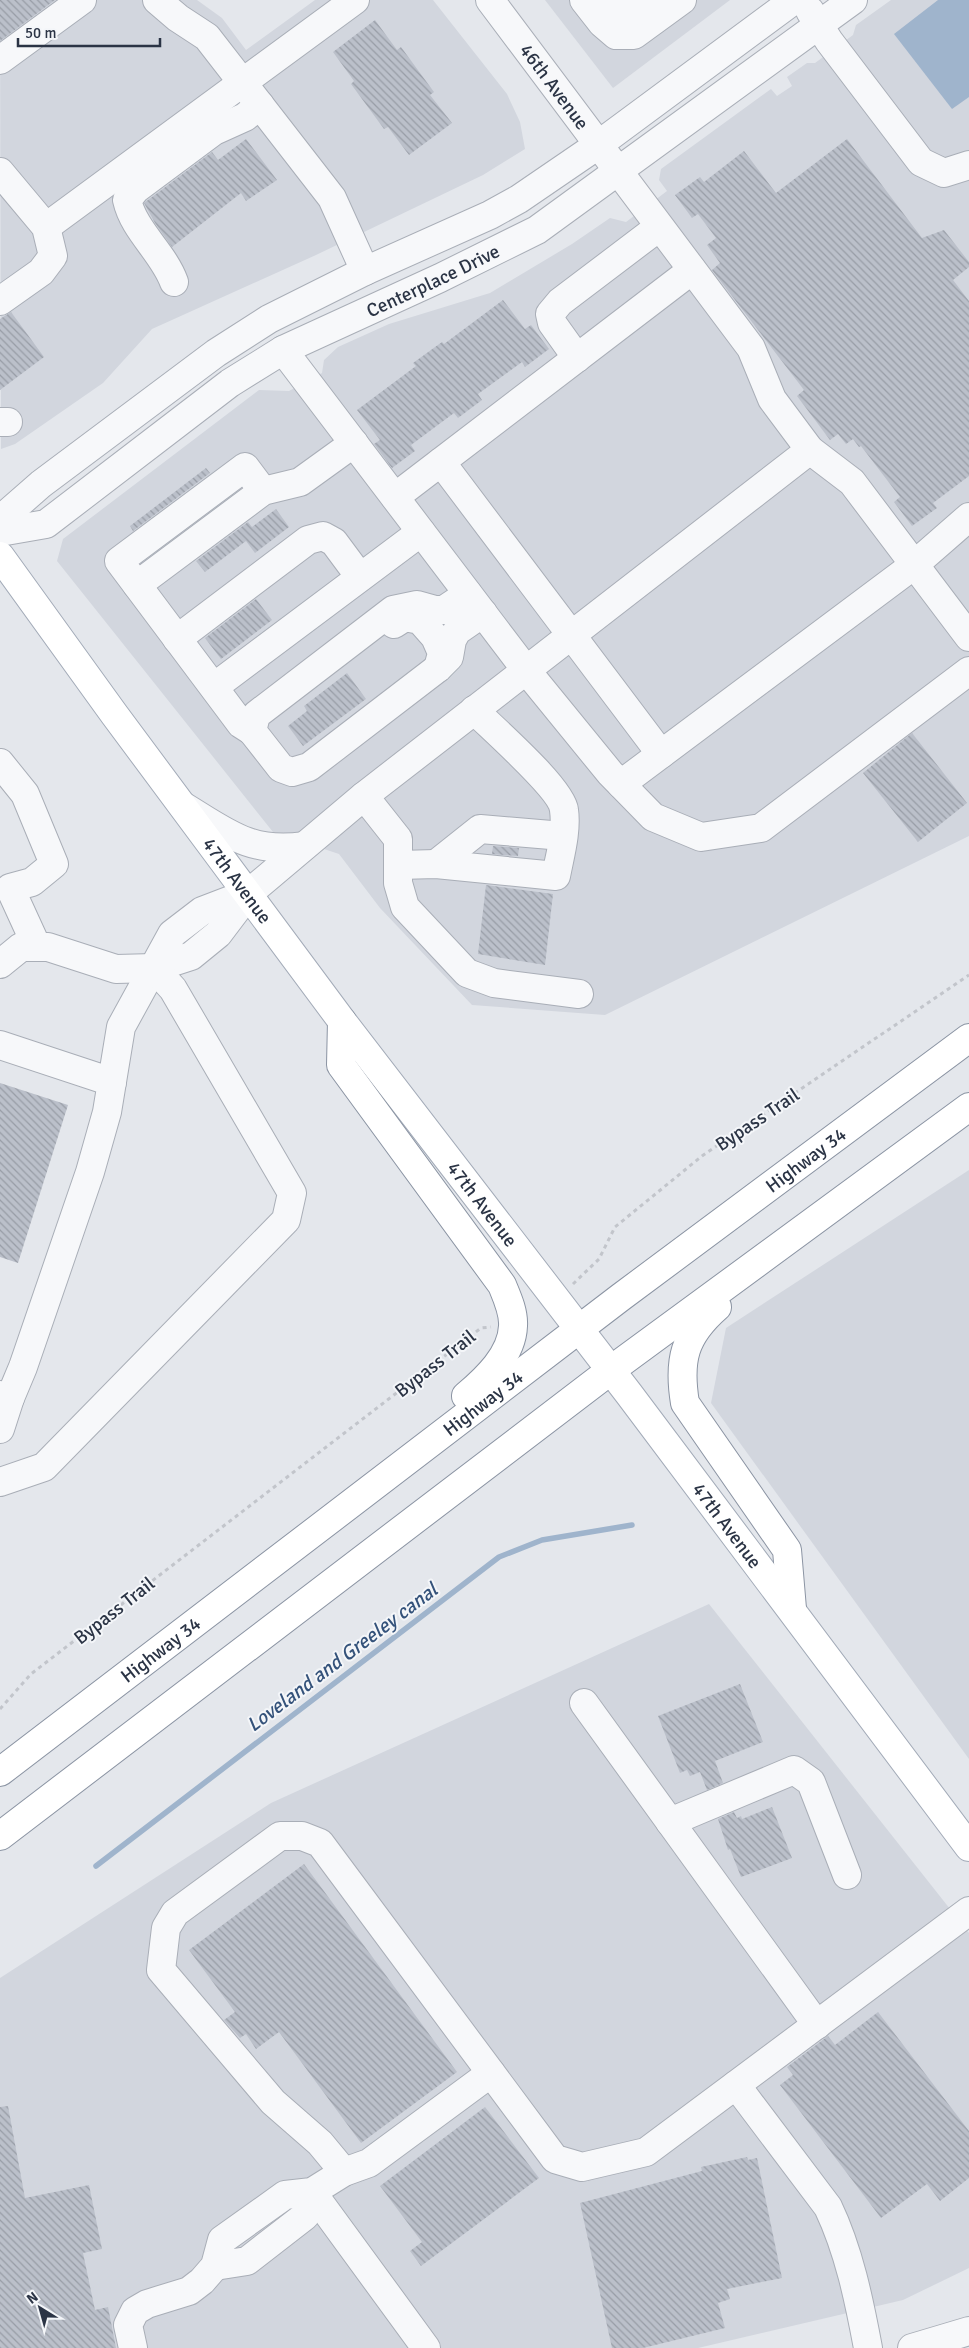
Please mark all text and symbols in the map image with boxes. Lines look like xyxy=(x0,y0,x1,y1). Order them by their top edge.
scale bar xyxy=(18,15,160,47)
text: 50 m xyxy=(25,24,56,42)
street label: 46th Avenue xyxy=(514,39,594,135)
street label: Centerplace Drive xyxy=(363,239,504,323)
street label: 47th Avenue xyxy=(197,833,277,929)
street label: Bypass Trail xyxy=(711,1083,804,1157)
street label: Highway 34 xyxy=(761,1122,851,1198)
street label: 47th Avenue xyxy=(442,1157,522,1252)
street label: Bypass Trail xyxy=(390,1325,481,1403)
street label: Highway 34 xyxy=(439,1365,528,1442)
street label: 47th Avenue xyxy=(687,1478,767,1574)
street label: Bypass Trail xyxy=(69,1572,160,1650)
water label: Loveland and Greeley canal xyxy=(242,1576,444,1737)
street label: Highway 34 xyxy=(116,1612,206,1688)
north arrow xyxy=(15,2283,65,2333)
text: N xyxy=(23,2288,41,2308)

